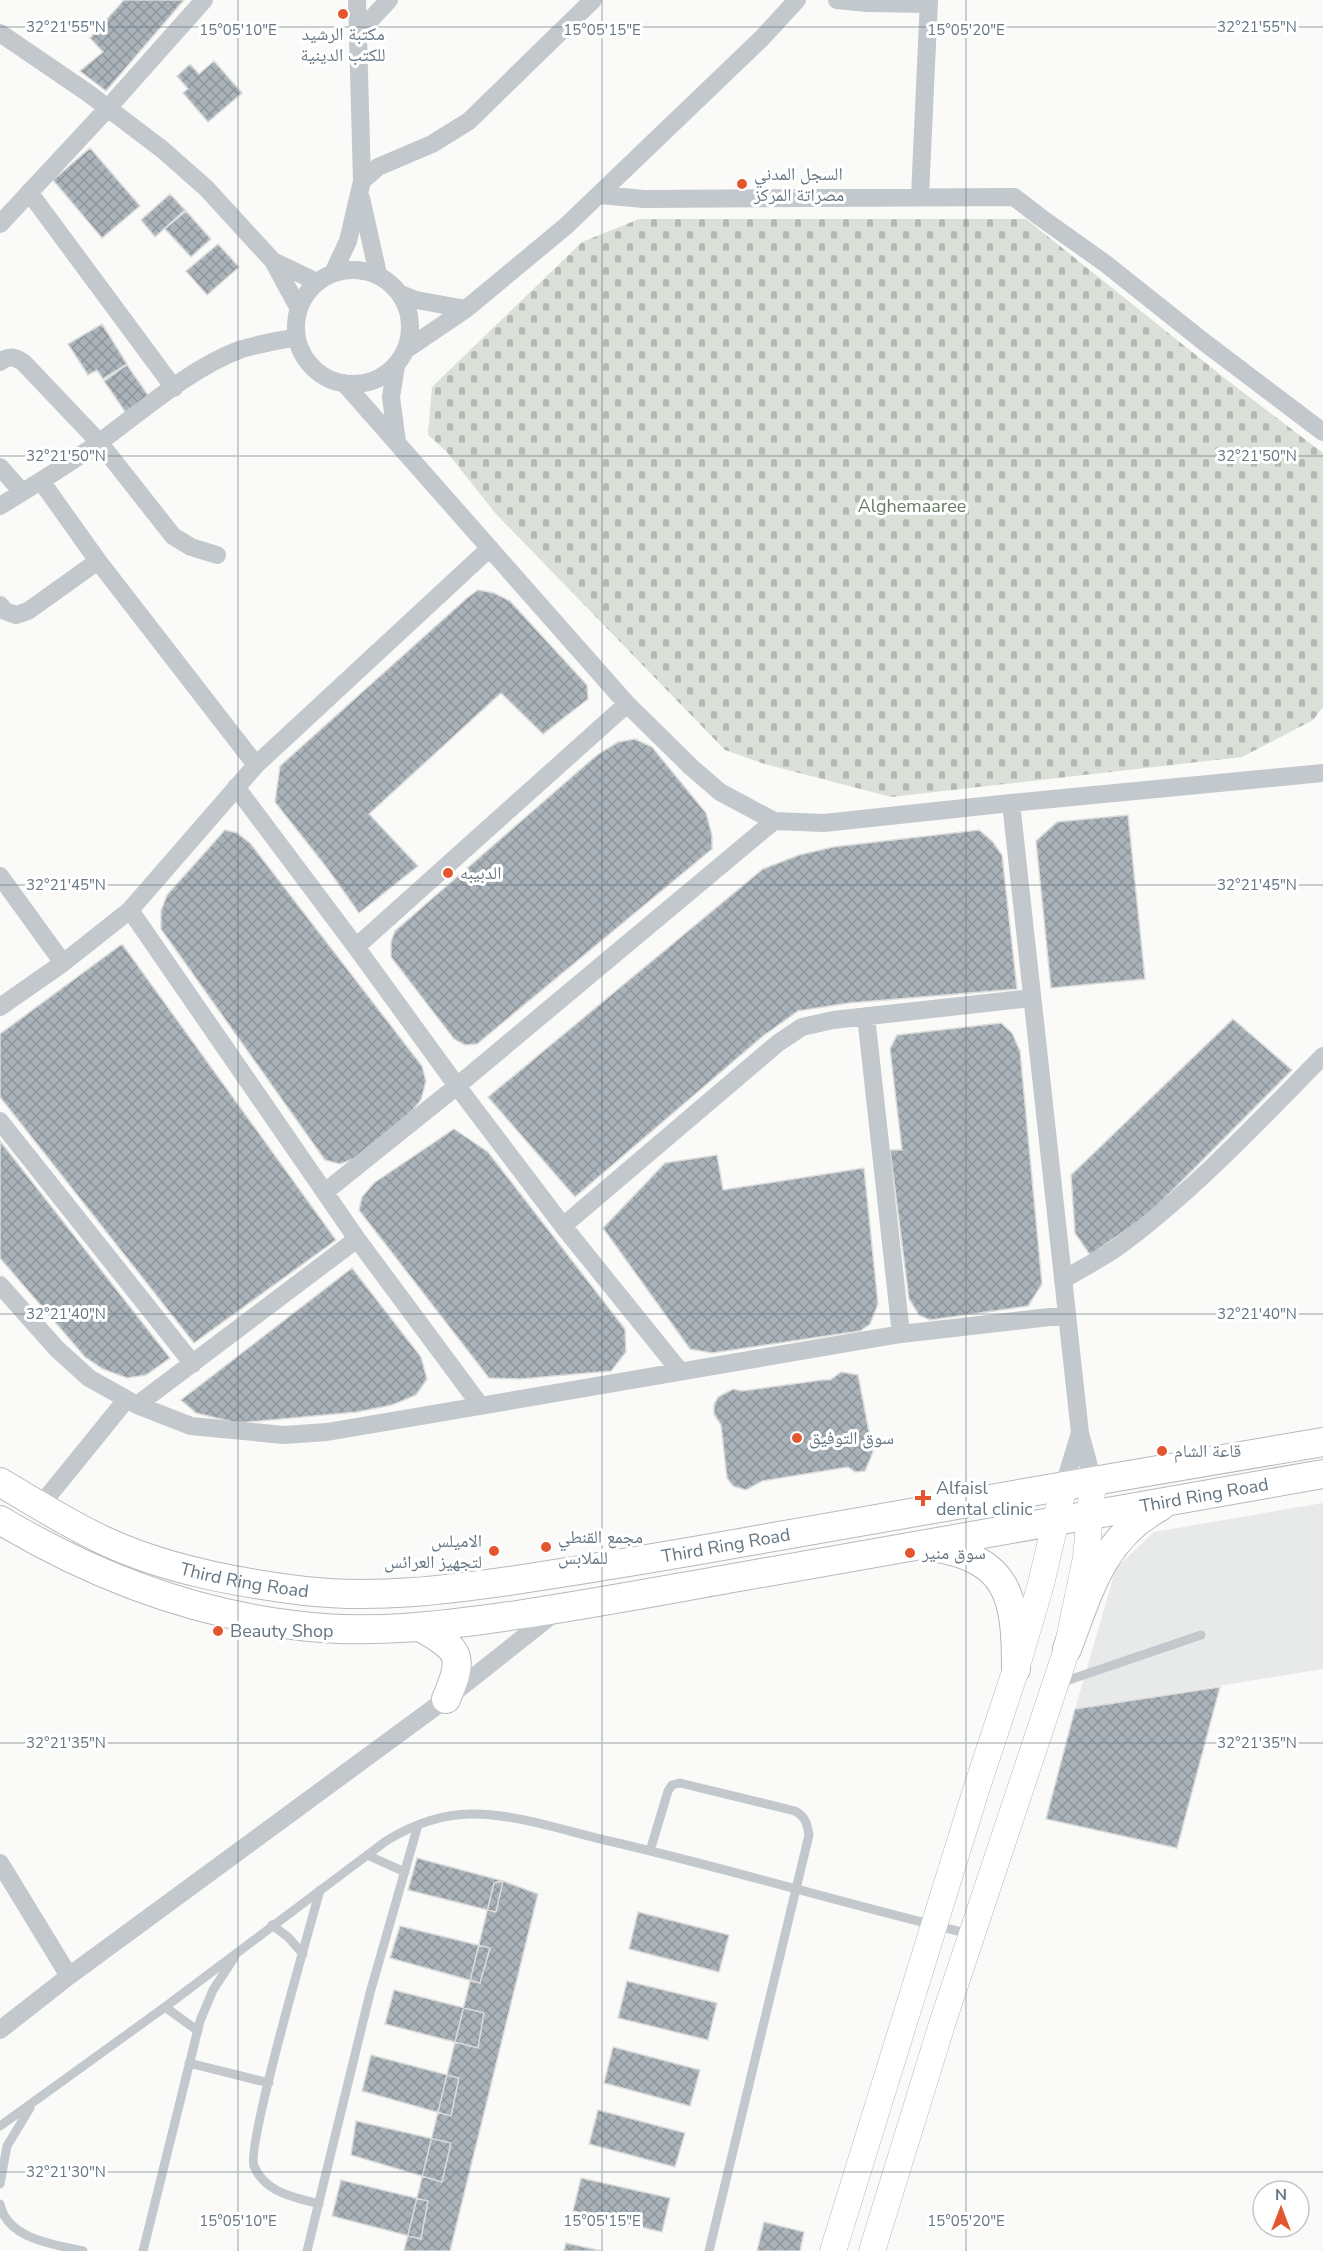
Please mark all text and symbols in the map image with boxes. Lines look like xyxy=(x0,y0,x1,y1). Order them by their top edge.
marker: مكتبة الرشيد للكتب الدينية xyxy=(336,7,350,21)
text: 32°21'55"N xyxy=(26,17,106,37)
text: 32°21'55"N xyxy=(1217,17,1297,37)
text: 15°05'10"E xyxy=(199,20,277,40)
text: 15°05'15"E xyxy=(563,20,641,40)
text: 15°05'20"E xyxy=(927,20,1005,40)
place label: مكتبة الرشيد للكتب الدينية xyxy=(301,22,385,67)
place label: السجل المدني مصراتة المركز xyxy=(753,162,844,207)
marker: السجل المدني مصراتة المركز xyxy=(735,177,749,191)
text: 32°21'50"N xyxy=(26,446,106,466)
text: 32°21'50"N xyxy=(1217,446,1297,466)
park label: Alghemaaree xyxy=(858,494,966,518)
place label: الدبيبه xyxy=(460,861,501,885)
marker: الدبيبه xyxy=(441,866,455,880)
text: 32°21'45"N xyxy=(26,875,106,895)
text: 32°21'45"N xyxy=(1217,875,1297,895)
text: 32°21'40"N xyxy=(26,1304,106,1324)
text: 32°21'40"N xyxy=(1217,1304,1297,1324)
place label: سوق التوفيق xyxy=(809,1426,894,1450)
marker: سوق التوفيق xyxy=(790,1431,804,1445)
place label: قاعة الشام xyxy=(1174,1439,1241,1463)
marker: قاعة الشام xyxy=(1155,1444,1169,1458)
street label: Third Ring Road xyxy=(1138,1472,1270,1518)
place label: Alfaisl dental clinic xyxy=(936,1476,1033,1521)
marker: Alfaisl dental clinic xyxy=(914,1489,932,1507)
street label: Third Ring Road xyxy=(660,1522,792,1568)
place label: مجمع القنطي للملابس xyxy=(558,1525,643,1570)
place label: الاميلس لتجهيز العرائس xyxy=(384,1529,482,1574)
marker: مجمع القنطي للملابس xyxy=(539,1540,553,1554)
place label: سوق منير xyxy=(921,1541,986,1565)
marker: الاميلس لتجهيز العرائس xyxy=(487,1544,501,1558)
marker: سوق منير xyxy=(903,1546,917,1560)
street label: Third Ring Road xyxy=(177,1557,310,1603)
place label: Beauty Shop xyxy=(230,1619,333,1643)
marker: Beauty Shop xyxy=(211,1624,225,1638)
text: 32°21'35"N xyxy=(26,1733,106,1753)
text: 32°21'35"N xyxy=(1217,1733,1297,1753)
text: 32°21'30"N xyxy=(26,2162,106,2182)
north arrow xyxy=(1251,2179,1311,2239)
text: N xyxy=(1275,2184,1287,2206)
text: 15°05'10"E xyxy=(199,2211,277,2231)
text: 15°05'15"E xyxy=(563,2211,641,2231)
text: 15°05'20"E xyxy=(927,2211,1005,2231)

